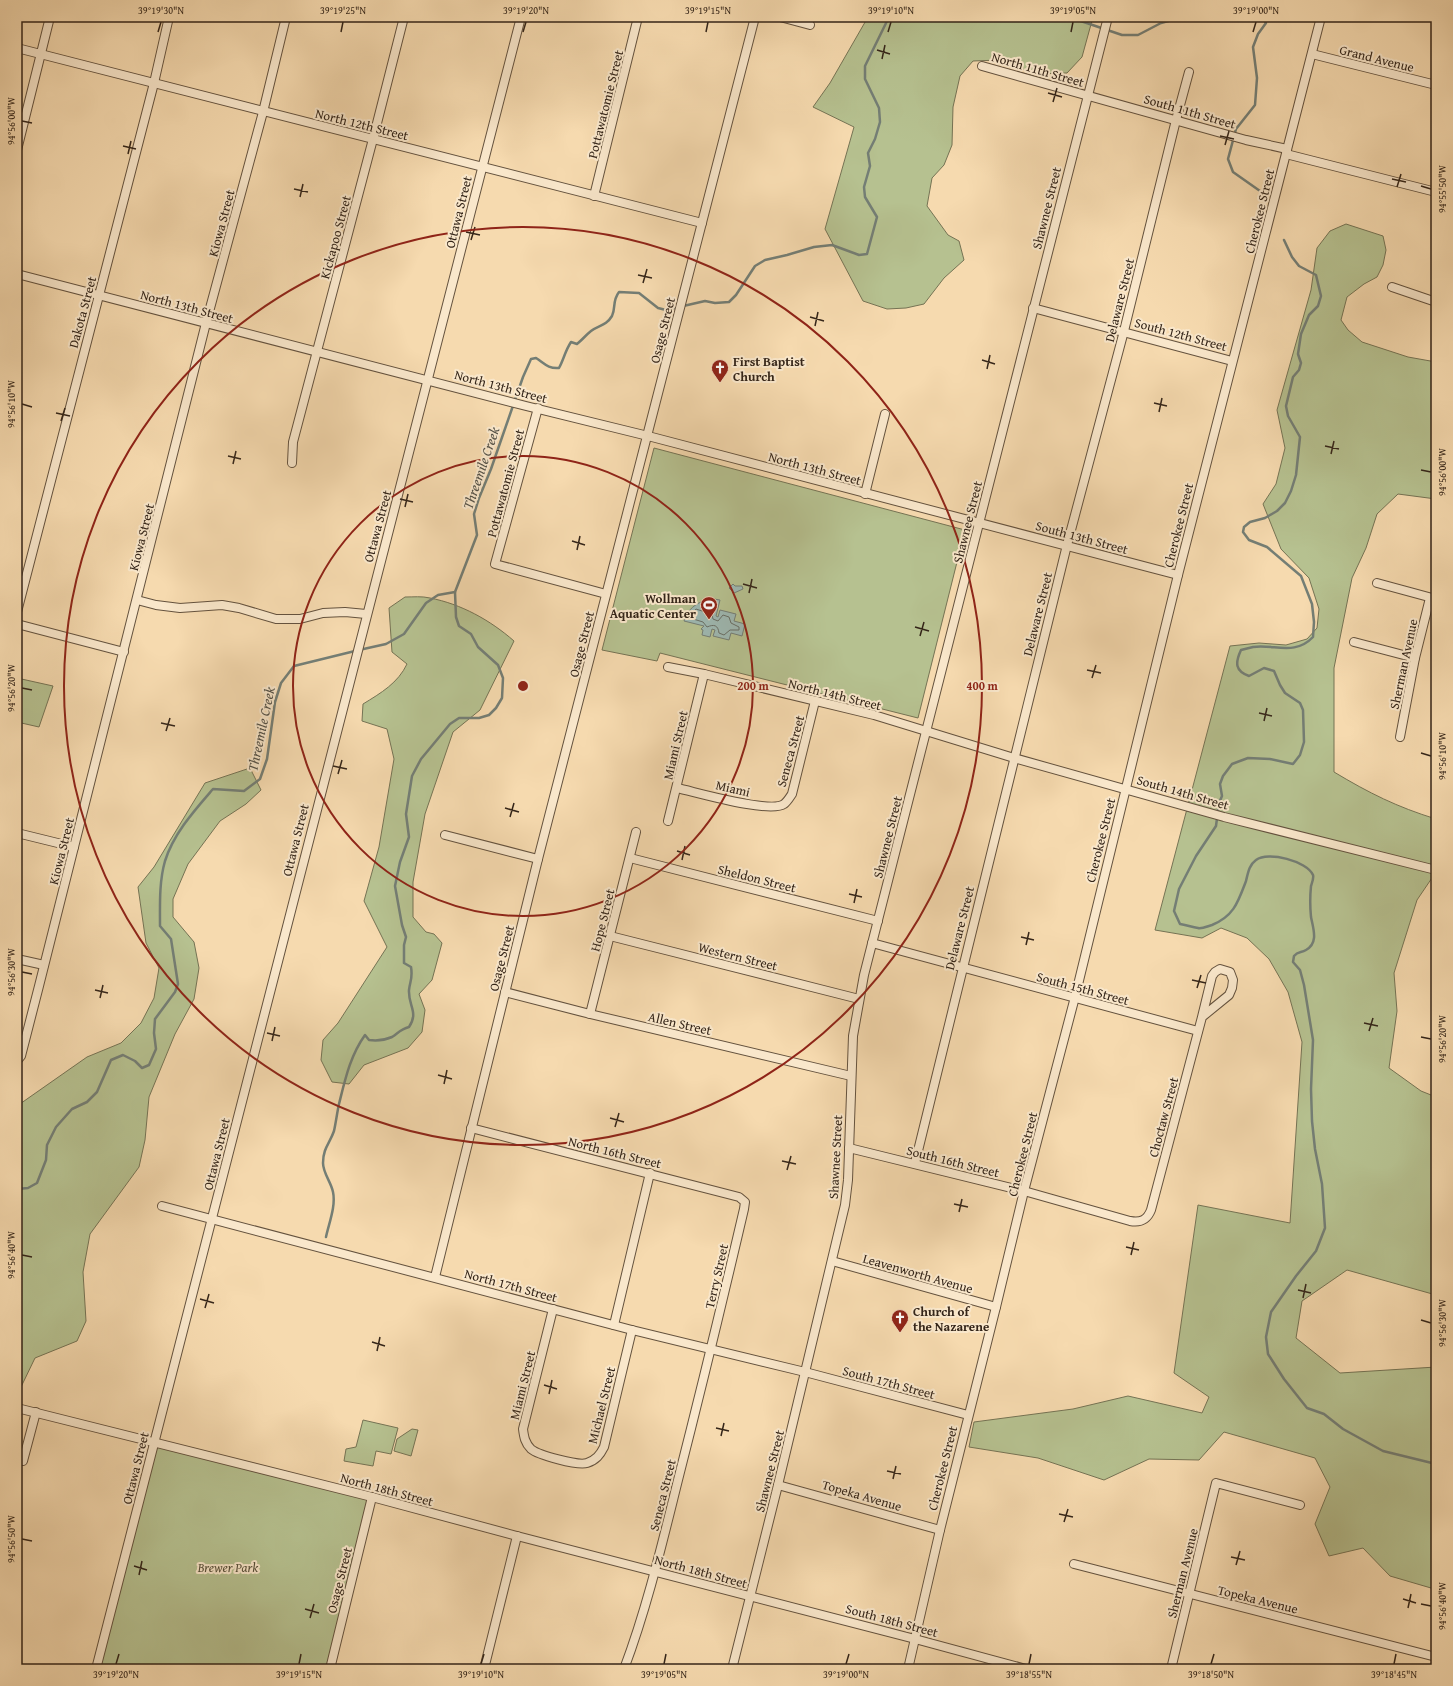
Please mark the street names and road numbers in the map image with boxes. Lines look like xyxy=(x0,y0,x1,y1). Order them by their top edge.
street label: Grand Avenue xyxy=(1338,40,1416,77)
street label: Pottawatomie Street xyxy=(583,47,628,160)
street label: North 11th Street xyxy=(989,47,1087,92)
street label: South 11th Street xyxy=(1142,89,1238,134)
street label: North 12th Street xyxy=(313,104,411,145)
street label: Shawnee Street xyxy=(1027,165,1066,251)
street label: Cherokee Street xyxy=(1240,166,1279,255)
street label: Ottawa Street xyxy=(440,174,477,250)
street label: Kiowa Street xyxy=(203,187,240,259)
street label: Kickapoo Street xyxy=(315,193,356,281)
street label: Delaware Street xyxy=(1100,256,1139,344)
street label: Dakota Street xyxy=(64,274,101,350)
street label: North 13th Street xyxy=(138,285,236,328)
street label: Osage Street xyxy=(645,295,680,365)
street label: South 12th Street xyxy=(1133,313,1230,356)
street label: North 13th Street xyxy=(452,365,550,408)
street label: Pottawatomie Street xyxy=(482,427,529,539)
street label: North 13th Street xyxy=(766,447,864,490)
street label: Shawnee Street xyxy=(948,479,987,565)
street label: Cherokee Street xyxy=(1159,480,1198,569)
street label: Ottawa Street xyxy=(359,488,396,564)
street label: Kiowa Street xyxy=(124,501,159,573)
street label: South 13th Street xyxy=(1034,516,1131,559)
street label: Delaware Street xyxy=(1018,570,1057,658)
street label: Osage Street xyxy=(564,609,599,679)
street label: Sherman Avenue xyxy=(1385,617,1422,711)
street label: North 14th Street xyxy=(786,674,884,715)
street label: Miami Street xyxy=(658,708,693,782)
street label: Seneca Street xyxy=(772,713,809,789)
street label: South 14th Street xyxy=(1135,770,1231,815)
street label: Miami xyxy=(714,775,752,802)
street label: Shawnee Street xyxy=(868,794,907,880)
street label: Cherokee Street xyxy=(1081,795,1120,884)
street label: Ottawa Street xyxy=(277,802,314,878)
street label: Kiowa Street xyxy=(44,815,79,887)
street label: Sheldon Street xyxy=(716,860,798,897)
street label: Delaware Street xyxy=(940,884,979,972)
street label: Hope Street xyxy=(586,886,620,954)
street label: Osage Street xyxy=(484,923,519,993)
street label: Western Street xyxy=(696,937,780,976)
street label: South 15th Street xyxy=(1035,967,1132,1010)
street label: Allen Street xyxy=(646,1007,714,1040)
street label: Choctaw Street xyxy=(1144,1075,1183,1159)
street label: Cherokee Street xyxy=(1003,1109,1042,1198)
street label: Shawnee Street xyxy=(824,1114,847,1200)
street label: Ottawa Street xyxy=(198,1116,235,1192)
street label: North 16th Street xyxy=(566,1132,664,1173)
street label: South 16th Street xyxy=(905,1141,1002,1182)
street label: Terry Street xyxy=(700,1242,733,1310)
street label: Leavenworth Avenue xyxy=(861,1249,975,1298)
street label: North 17th Street xyxy=(462,1264,560,1307)
street label: Miami Street xyxy=(505,1348,540,1422)
street label: South 17th Street xyxy=(841,1361,938,1404)
street label: Michael Street xyxy=(583,1364,620,1446)
street label: Cherokee Street xyxy=(923,1423,962,1512)
street label: Shawnee Street xyxy=(750,1428,789,1514)
street label: Ottawa Street xyxy=(117,1430,154,1506)
street label: Seneca Street xyxy=(644,1457,681,1533)
street label: North 18th Street xyxy=(338,1468,436,1511)
street label: Topeka Avenue xyxy=(820,1475,904,1516)
street label: Sherman Avenue xyxy=(1162,1526,1203,1620)
street label: Osage Street xyxy=(322,1545,357,1615)
street label: North 18th Street xyxy=(652,1550,750,1593)
street label: Topeka Avenue xyxy=(1216,1580,1300,1619)
street label: South 18th Street xyxy=(844,1599,941,1642)

